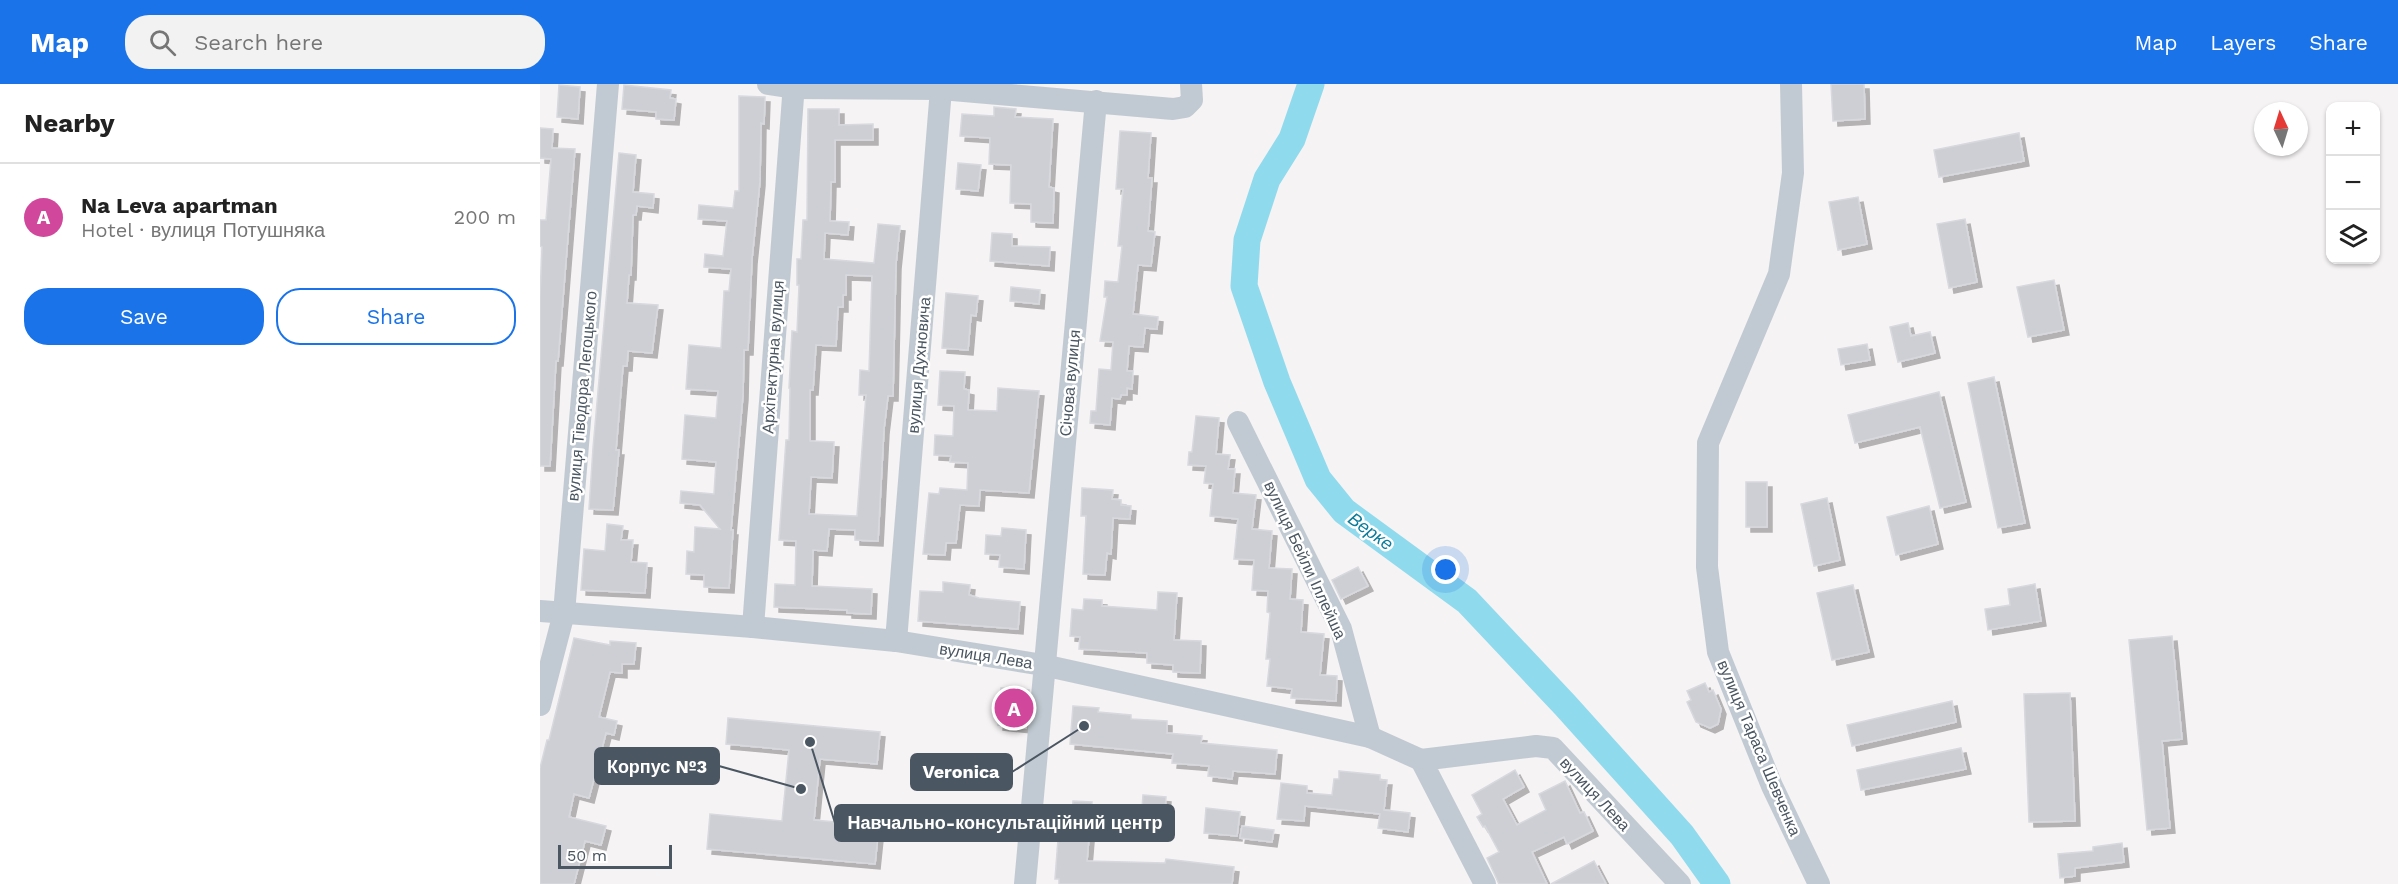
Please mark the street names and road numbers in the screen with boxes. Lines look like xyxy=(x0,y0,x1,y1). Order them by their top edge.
street label: Архітектурна вулиця xyxy=(758,280,788,434)
street label: вулиця Тіводора Легоцького xyxy=(563,290,601,502)
street label: вулиця Духновича xyxy=(904,296,934,434)
street label: Січова вулиця xyxy=(1056,329,1084,437)
street label: вулиця Бейли Іллейша xyxy=(1260,478,1350,642)
street label: вулиця Лева xyxy=(938,639,1034,673)
street label: вулиця Тараса Шевченка xyxy=(1713,657,1805,839)
street label: вулиця Лева xyxy=(1556,753,1634,835)

